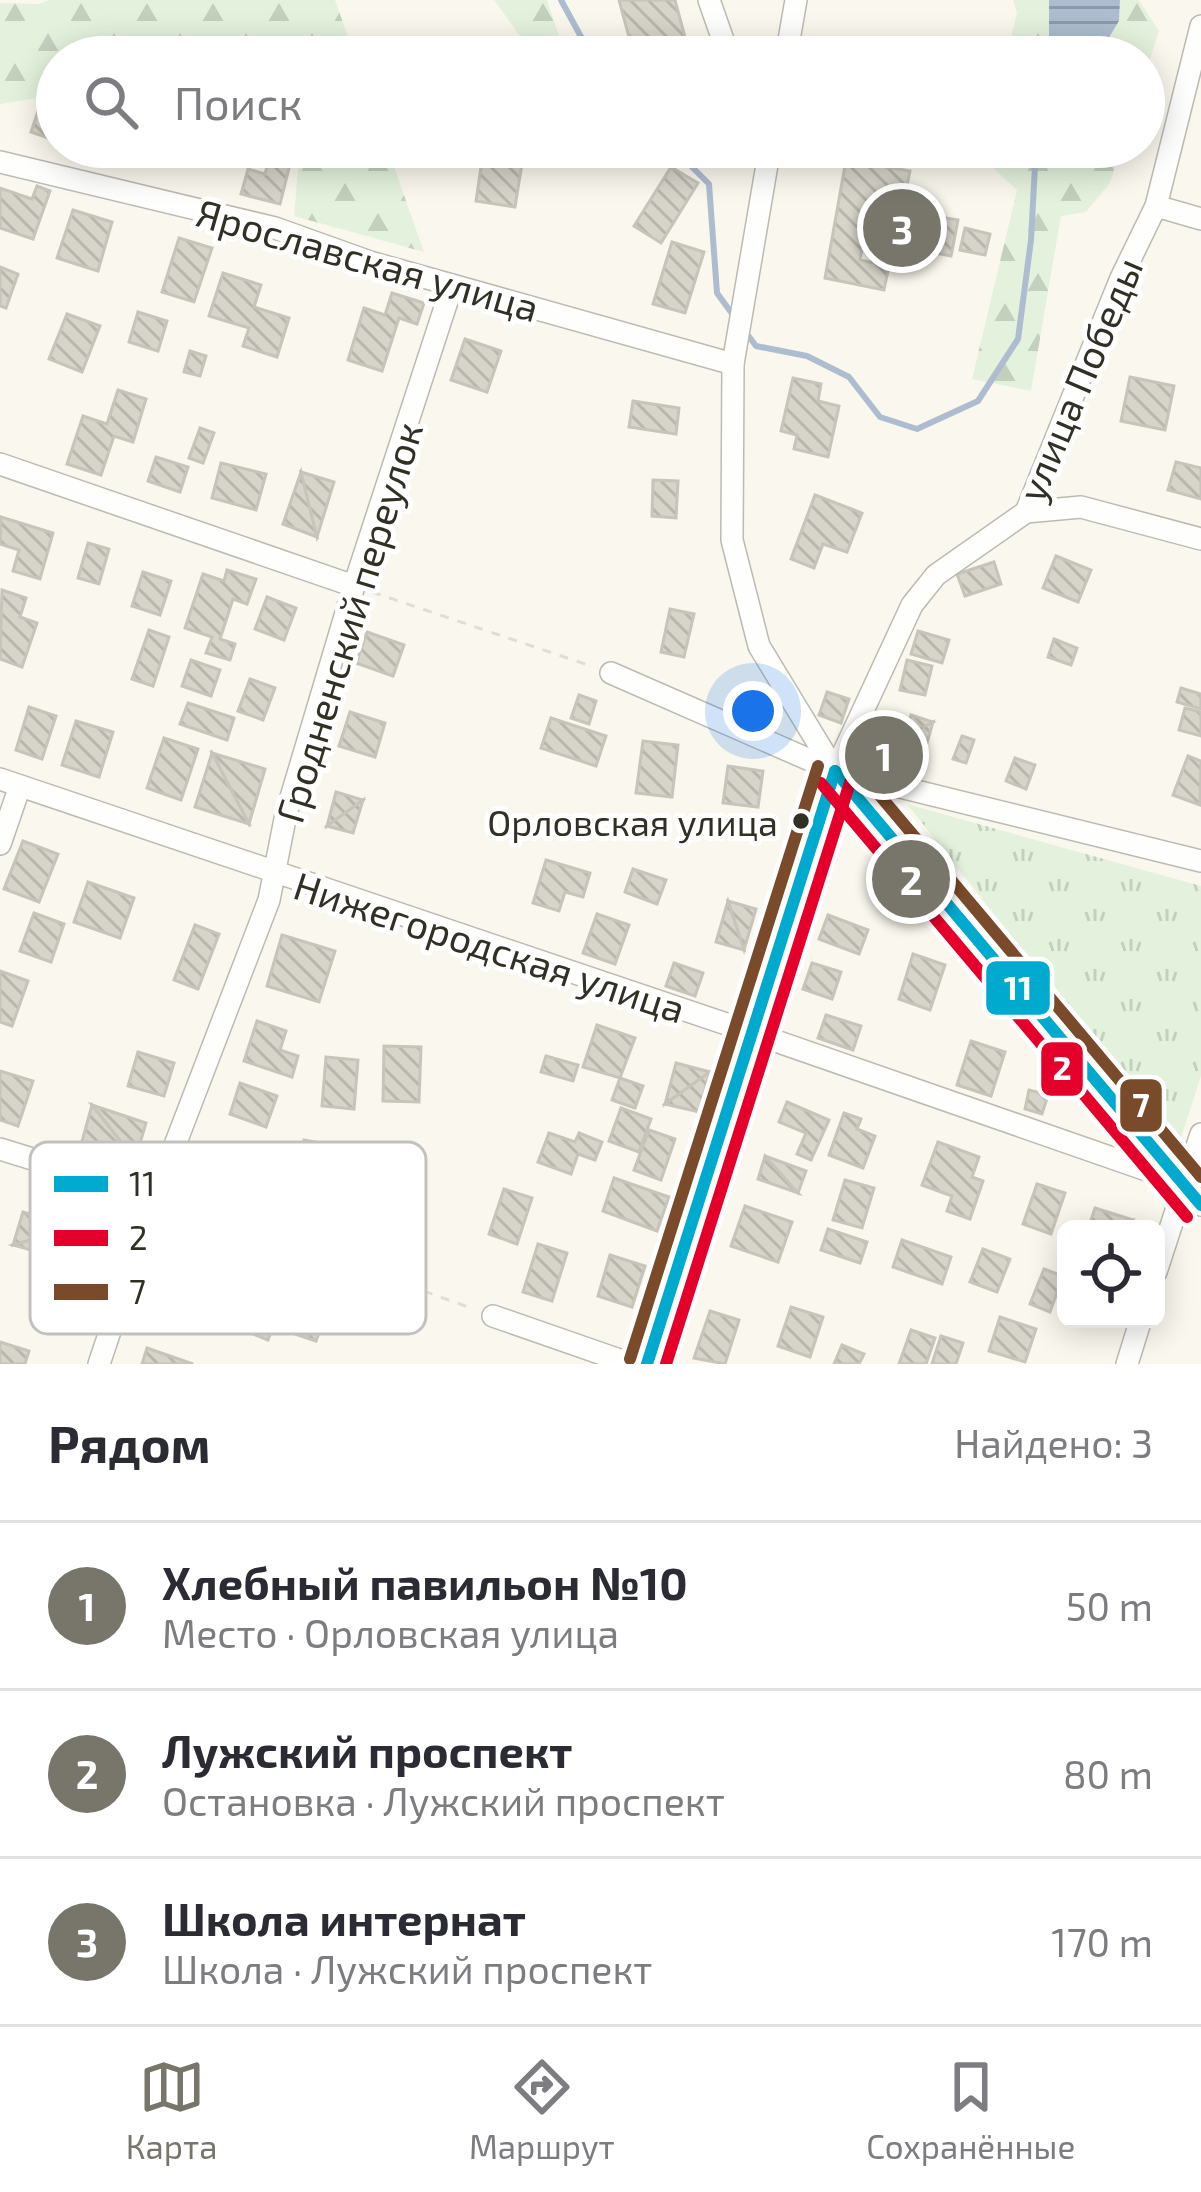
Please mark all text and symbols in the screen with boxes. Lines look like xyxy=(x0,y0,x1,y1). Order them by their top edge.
search box xyxy=(36,36,1165,168)
icon: search xyxy=(78,69,144,135)
text: Поиск xyxy=(174,75,302,129)
pin: 3 xyxy=(863,183,941,273)
street label: Ярославская улица xyxy=(191,188,544,331)
street label: улица Победы xyxy=(1007,250,1152,508)
street label: Гродненский переулок xyxy=(265,416,432,828)
your location xyxy=(723,681,783,741)
pin: 1 xyxy=(845,710,923,800)
place label: Орловская улица xyxy=(487,800,778,844)
marker: Орловская улица xyxy=(790,810,812,832)
pin: 2 xyxy=(872,834,950,924)
street label: Нижегородская улица xyxy=(288,861,691,1032)
line badge: 11 xyxy=(984,959,1052,1017)
text: 11 xyxy=(1004,967,1032,1007)
line badge: 2 xyxy=(1039,1040,1085,1098)
text: 2 xyxy=(1052,1047,1072,1087)
line badge: 7 xyxy=(1118,1077,1164,1134)
text: 7 xyxy=(1132,1084,1150,1124)
legend xyxy=(30,1142,426,1334)
text: 11 xyxy=(129,1163,155,1203)
text: 2 xyxy=(129,1217,148,1257)
map controls xyxy=(1057,1220,1165,1328)
button: locate xyxy=(1057,1220,1165,1328)
text: 7 xyxy=(129,1271,146,1311)
text: Рядом xyxy=(48,1412,211,1473)
text: Найдено: 3 xyxy=(954,1419,1153,1466)
text: Хлебный павильон №10 xyxy=(162,1555,688,1609)
text: 1 xyxy=(79,1582,95,1629)
text: 50 m xyxy=(1066,1582,1153,1629)
text: Место · Орловская улица xyxy=(162,1609,619,1656)
text: Лужский проспект xyxy=(162,1723,572,1777)
text: 2 xyxy=(76,1750,98,1797)
text: 80 m xyxy=(1063,1750,1153,1797)
text: Остановка · Лужский проспект xyxy=(162,1777,725,1824)
text: Школа интернат xyxy=(162,1891,526,1945)
text: 3 xyxy=(76,1918,98,1965)
text: 170 m xyxy=(1051,1918,1153,1965)
text: Школа · Лужский проспект xyxy=(162,1945,652,1992)
tab: Карта xyxy=(126,2054,217,2166)
tab: Маршрут xyxy=(469,2054,615,2166)
tab: Сохранённые xyxy=(866,2054,1075,2166)

